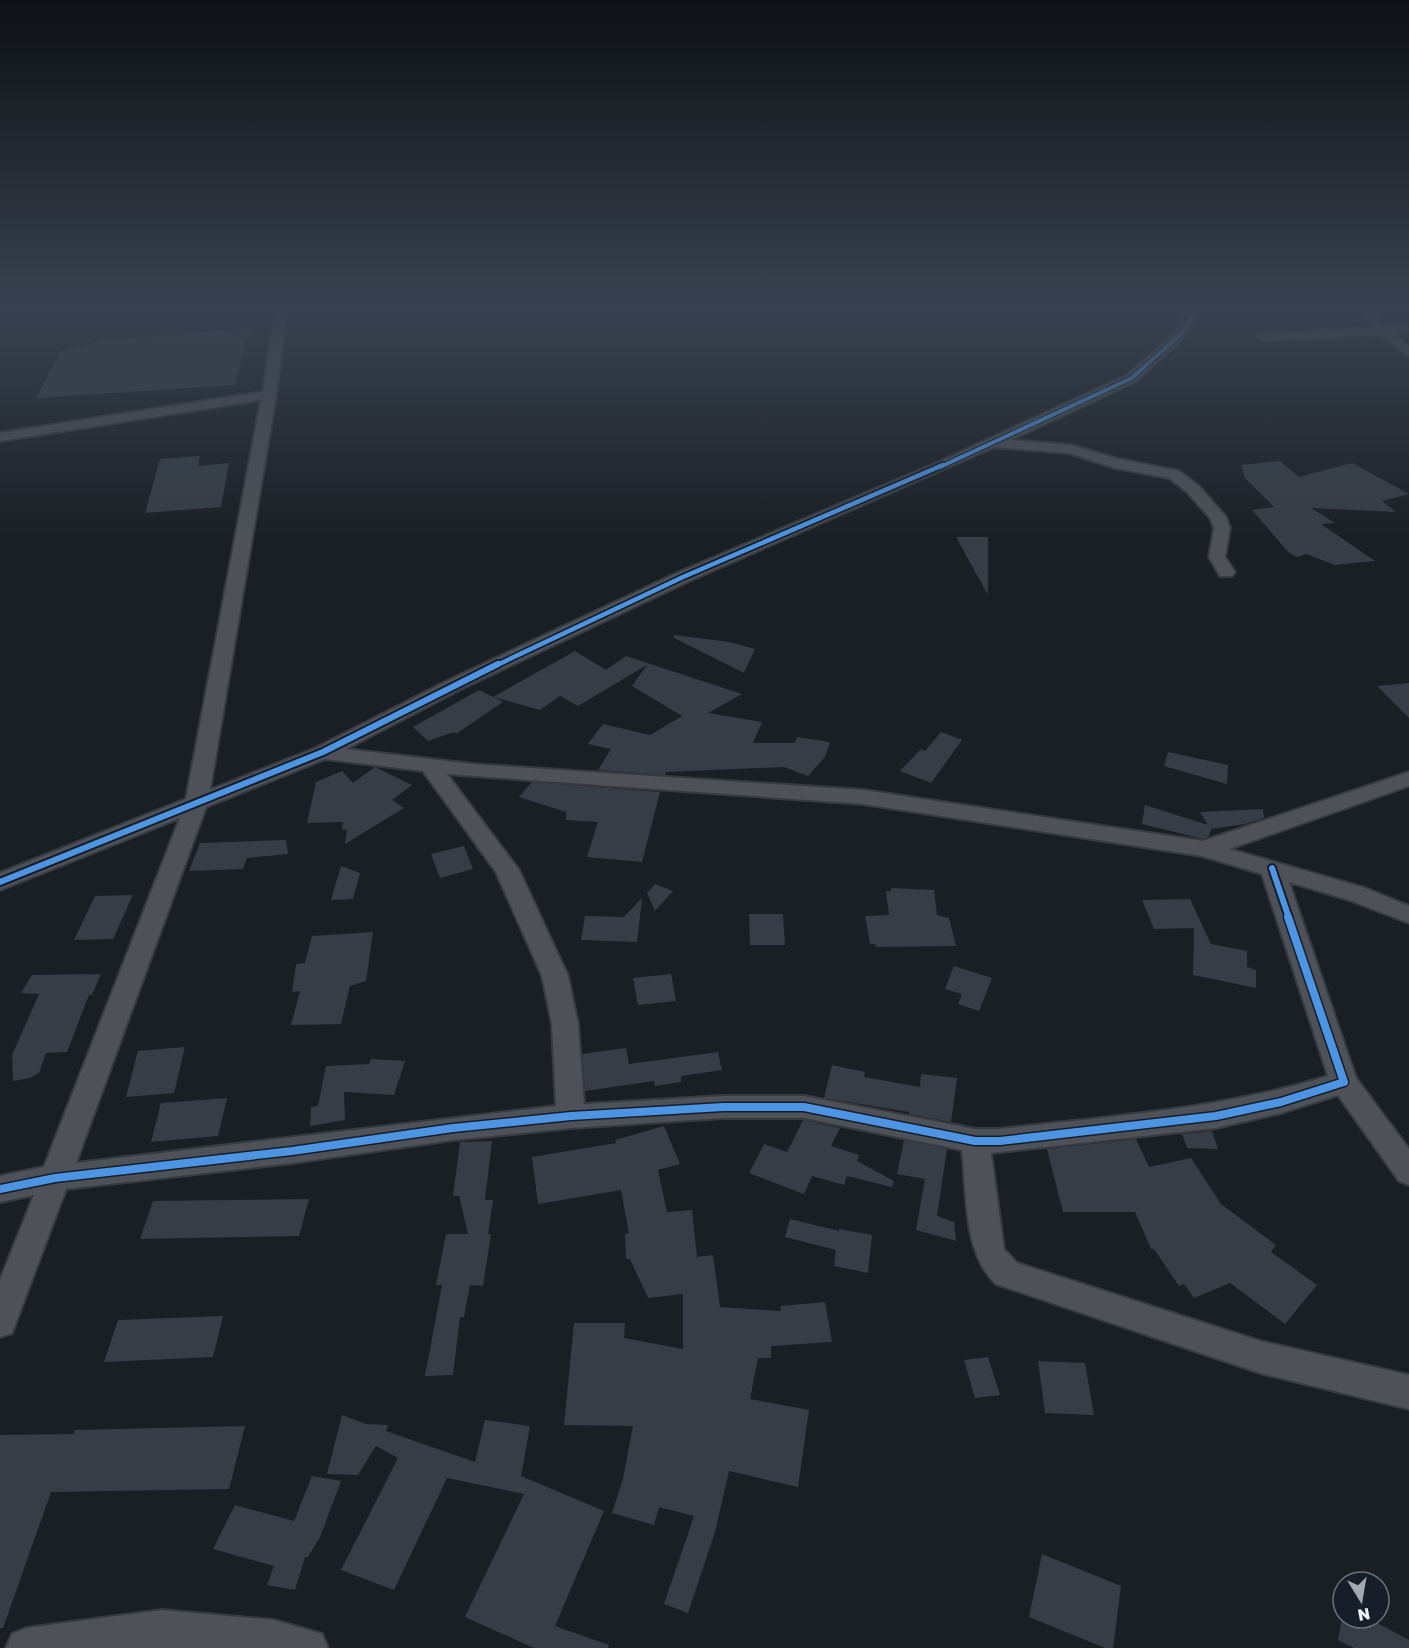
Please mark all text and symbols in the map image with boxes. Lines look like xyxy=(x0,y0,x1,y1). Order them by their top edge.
north arrow xyxy=(1331,1570,1391,1630)
text: N xyxy=(1356,1604,1372,1626)

